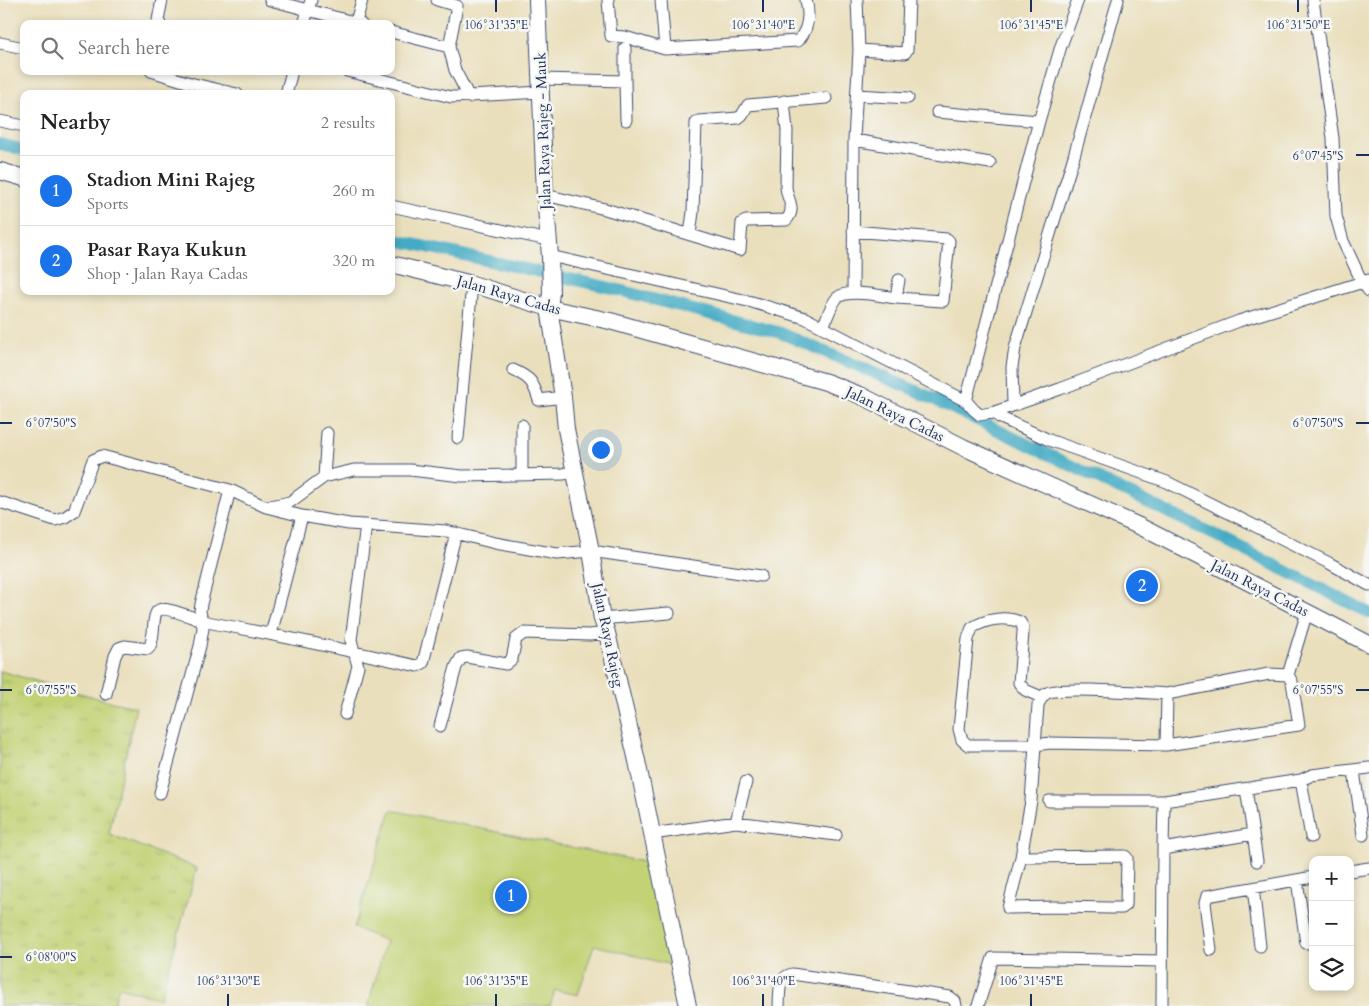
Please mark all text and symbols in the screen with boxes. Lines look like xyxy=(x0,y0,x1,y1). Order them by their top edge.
text: 106°31'35"E xyxy=(464,17,528,33)
text: 106°31'40"E xyxy=(731,17,795,33)
text: 106°31'45"E xyxy=(999,17,1063,33)
text: 106°31'50"E xyxy=(1266,17,1330,33)
search box xyxy=(20,20,395,75)
icon: search xyxy=(38,34,66,62)
text: Search here xyxy=(78,35,170,61)
street label: Jalan Raya Rajeg - Mauk xyxy=(530,52,556,212)
text: Nearby xyxy=(40,108,111,137)
text: 2 results xyxy=(321,112,375,134)
text: 6°07'45"S xyxy=(1293,148,1343,164)
text: Stadion Mini Rajeg xyxy=(87,167,255,193)
text: 1 xyxy=(52,180,60,202)
text: 260 m xyxy=(333,180,375,202)
text: Sports xyxy=(87,193,128,215)
text: Pasar Raya Kukun xyxy=(87,237,247,263)
text: 2 xyxy=(52,250,60,272)
text: 320 m xyxy=(333,250,375,272)
text: Shop · Jalan Raya Cadas xyxy=(87,263,248,285)
street label: Jalan Raya Cadas xyxy=(453,270,563,319)
street label: Jalan Raya Cadas xyxy=(841,381,948,446)
text: 6°07'50"S xyxy=(26,415,76,431)
text: 6°07'50"S xyxy=(1293,415,1343,431)
your location xyxy=(588,437,614,463)
street label: Jalan Raya Cadas xyxy=(1206,554,1312,621)
pin: 2 xyxy=(1126,567,1158,605)
street label: Jalan Raya Rajeg xyxy=(587,579,629,690)
text: 6°07'55"S xyxy=(26,682,76,698)
text: 6°07'55"S xyxy=(1293,682,1343,698)
map controls xyxy=(1309,856,1354,991)
button: + xyxy=(1309,856,1354,901)
pin: 1 xyxy=(495,877,527,915)
button: − xyxy=(1309,901,1354,946)
button: layers xyxy=(1309,946,1354,991)
text: 6°08'00"S xyxy=(26,949,76,965)
text: 106°31'30"E xyxy=(196,973,260,989)
text: 106°31'35"E xyxy=(464,973,528,989)
text: 106°31'40"E xyxy=(731,973,795,989)
text: 106°31'45"E xyxy=(999,973,1063,989)

